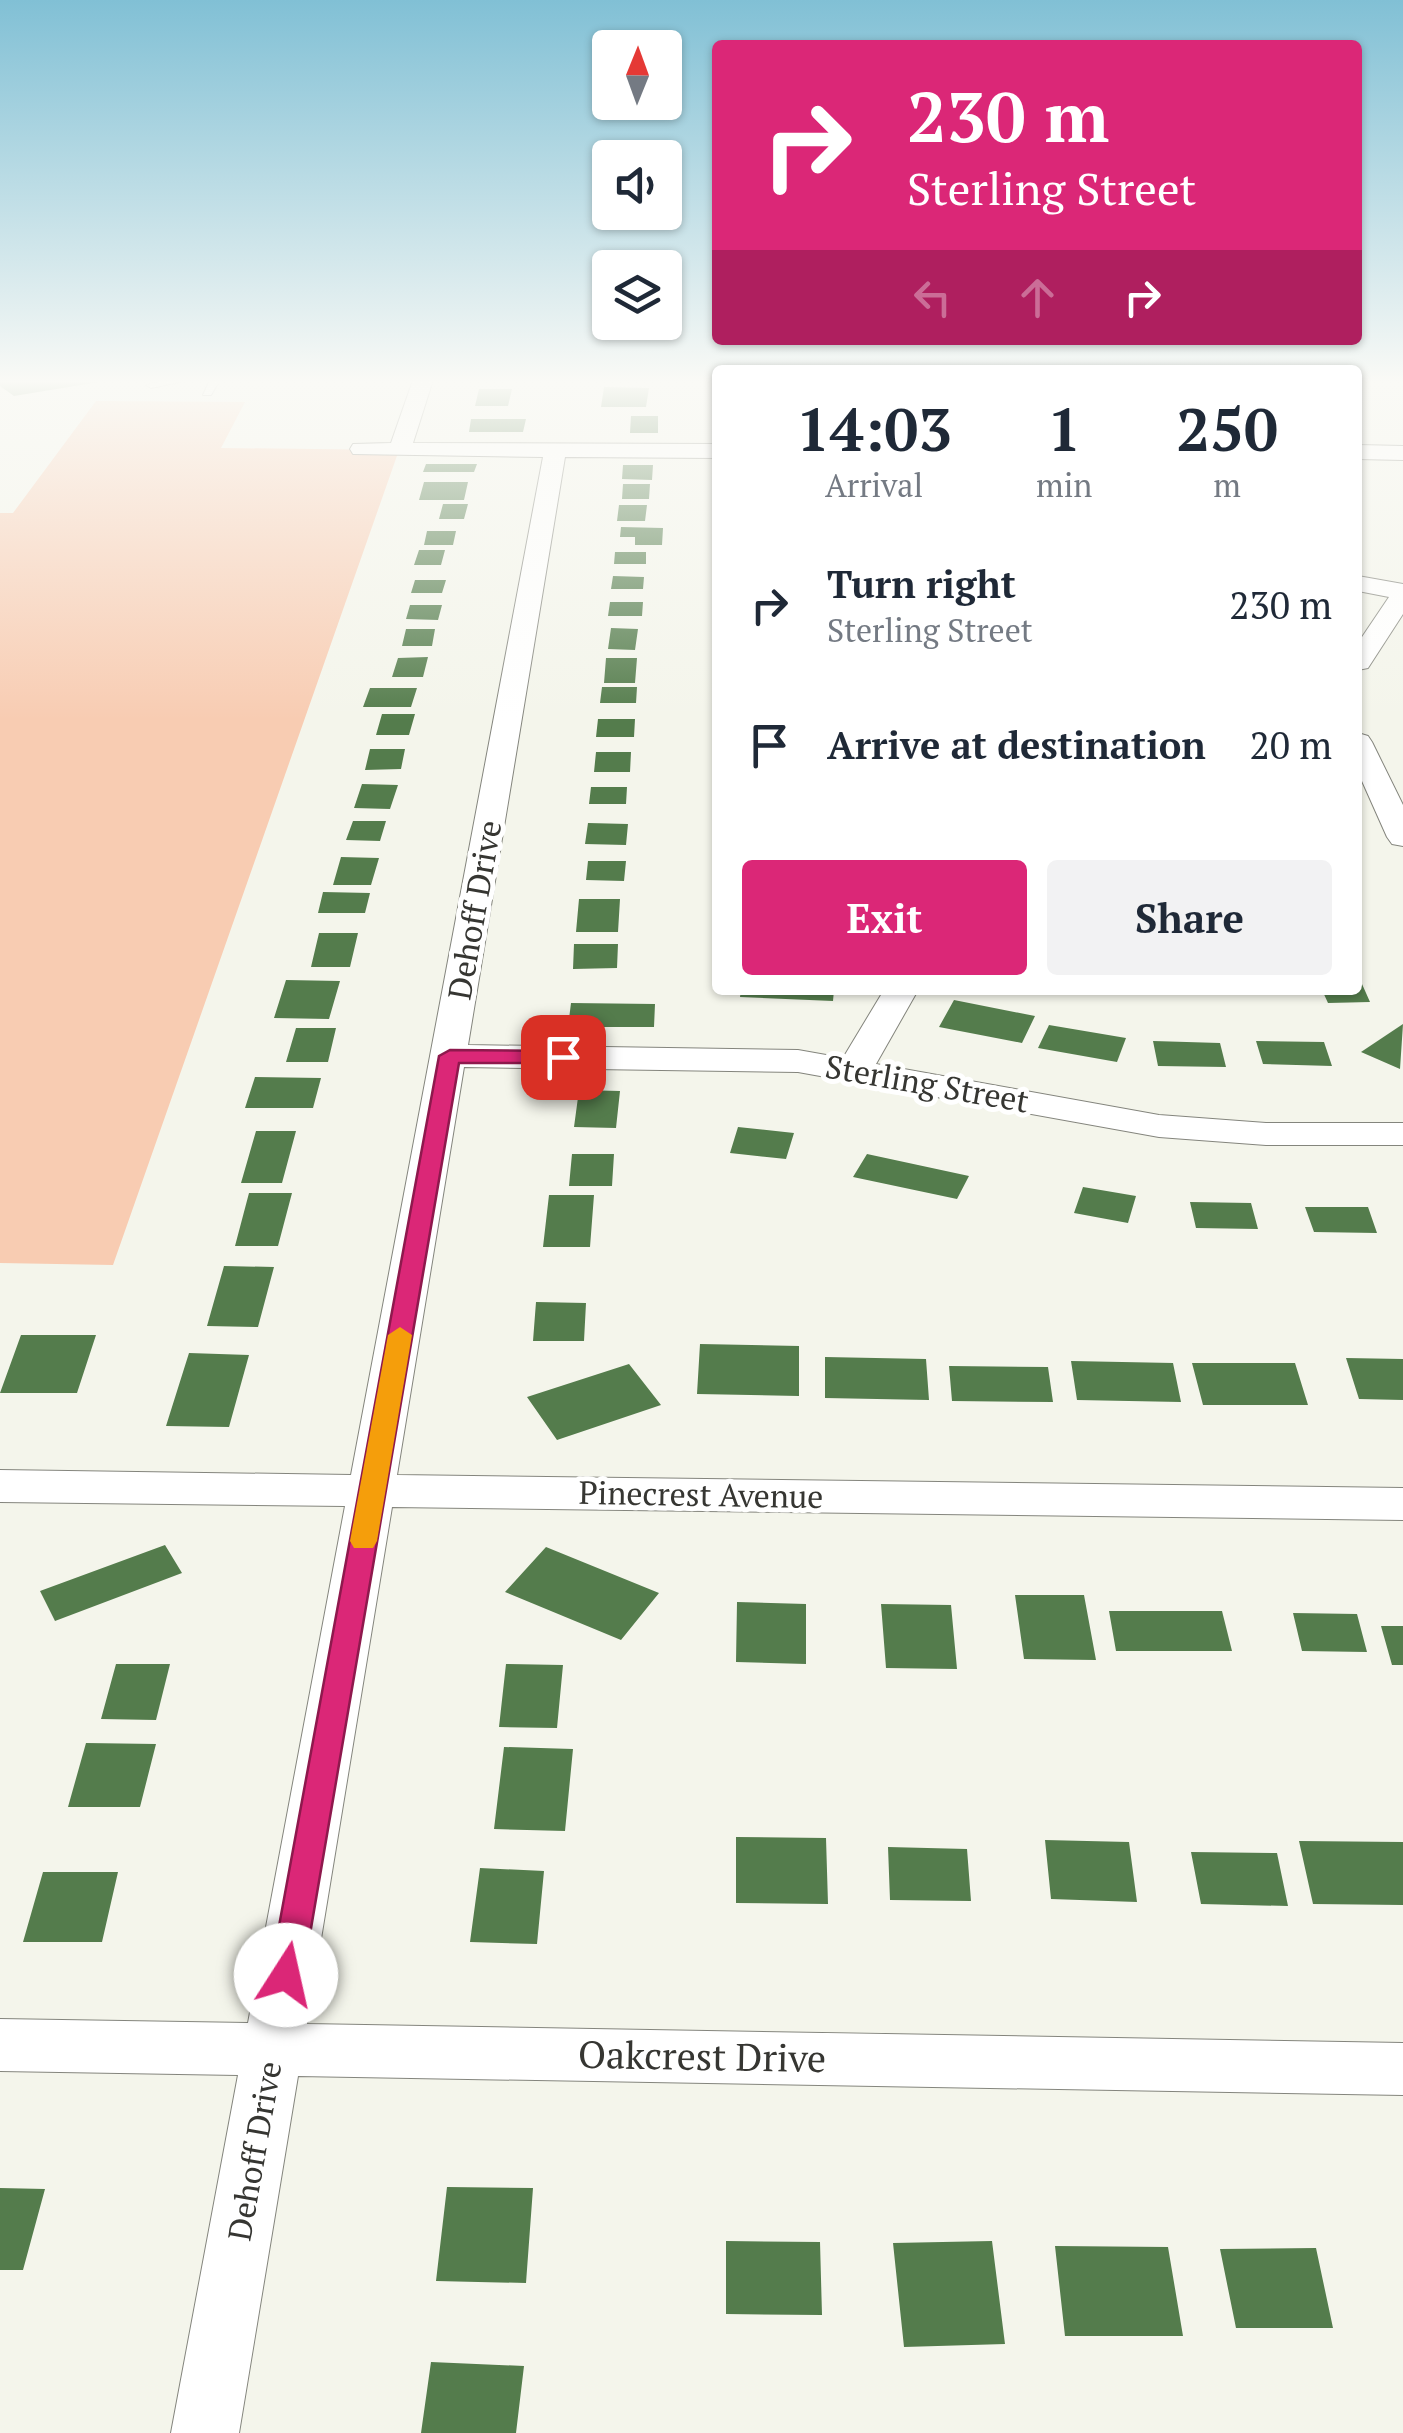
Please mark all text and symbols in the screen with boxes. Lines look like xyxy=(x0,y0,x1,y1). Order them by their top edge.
north arrow xyxy=(592,30,682,120)
map controls xyxy=(592,30,682,340)
text: 230 m xyxy=(907,69,1109,162)
icon: right xyxy=(742,80,872,210)
button: sound xyxy=(592,140,682,230)
text: Sterling Street xyxy=(907,158,1196,218)
button: layers xyxy=(592,250,682,340)
icon: left xyxy=(905,270,960,325)
icon: ahead xyxy=(1010,270,1065,325)
icon: right xyxy=(1115,270,1170,325)
text: 14:03 xyxy=(796,389,952,468)
text: 1 xyxy=(1047,389,1081,468)
text: 250 xyxy=(1176,389,1278,468)
text: Arrival xyxy=(825,464,923,506)
text: min xyxy=(1036,464,1092,506)
text: m xyxy=(1213,464,1241,506)
text: Turn right xyxy=(827,559,1016,609)
icon: right xyxy=(742,578,797,633)
text: 230 m xyxy=(1229,580,1332,630)
text: Sterling Street xyxy=(827,609,1033,651)
icon: arrive xyxy=(742,718,797,773)
text: Arrive at destination xyxy=(827,720,1206,770)
text: 20 m xyxy=(1249,720,1332,770)
street label: Dehoff Drive xyxy=(438,817,510,1003)
button: Exit xyxy=(742,860,1027,975)
button: Share xyxy=(1047,860,1332,975)
pin xyxy=(521,1015,606,1100)
icon: arrive xyxy=(536,1030,591,1085)
street label: Sterling Street xyxy=(822,1044,1032,1122)
street label: Pinecrest Avenue xyxy=(578,1471,824,1517)
position arrow xyxy=(234,1923,338,2027)
street label: Oakcrest Drive xyxy=(577,2029,827,2083)
street label: Dehoff Drive xyxy=(218,2058,290,2244)

